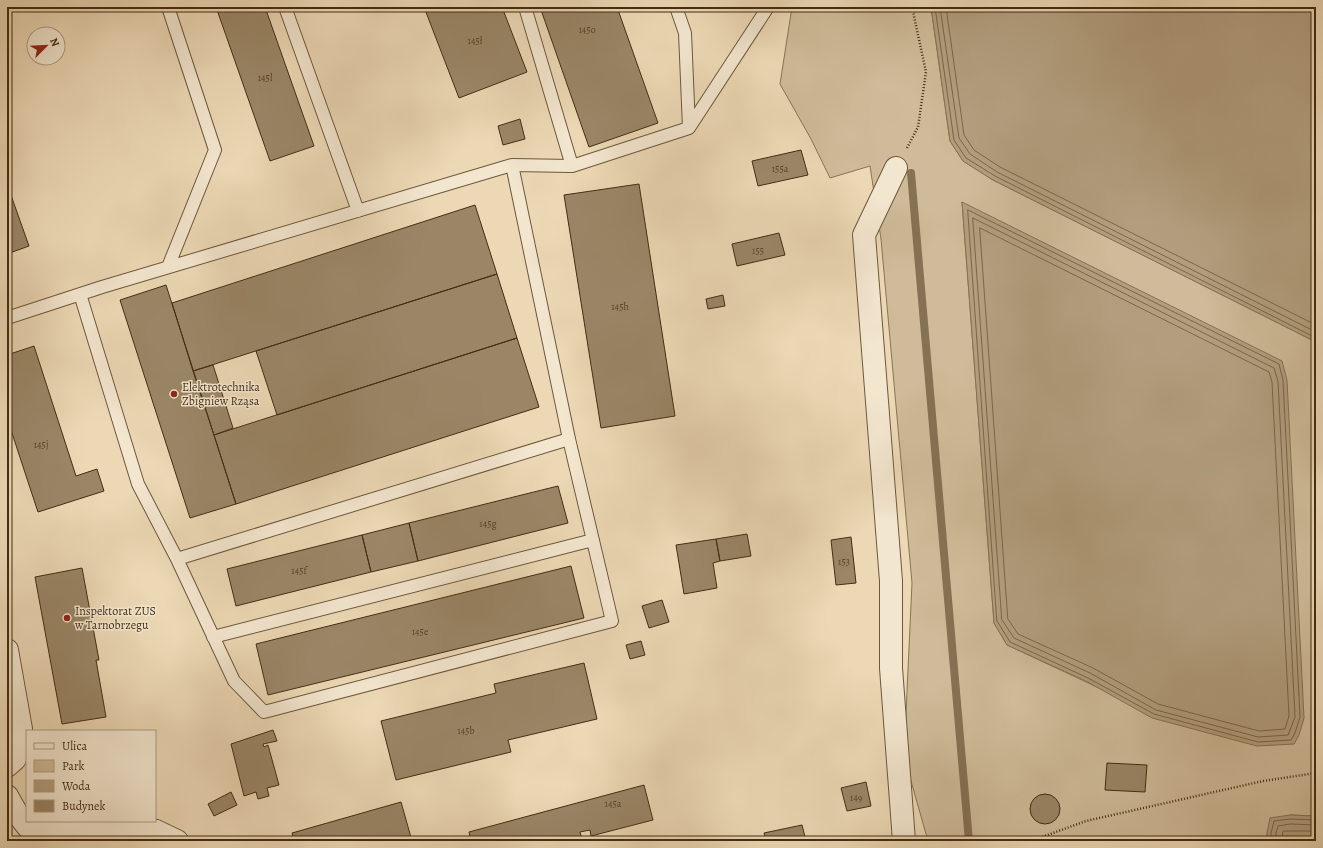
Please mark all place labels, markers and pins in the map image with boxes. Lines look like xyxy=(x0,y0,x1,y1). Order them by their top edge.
place label: Elektrotechnika Zbigniew Rząsa xyxy=(182,379,260,409)
marker: Elektrotechnika Zbigniew Rząsa xyxy=(169,389,179,399)
place label: Inspektorat ZUS w Tarnobrzegu xyxy=(74,603,156,633)
marker: Inspektorat ZUS w Tarnobrzegu xyxy=(62,613,72,623)

